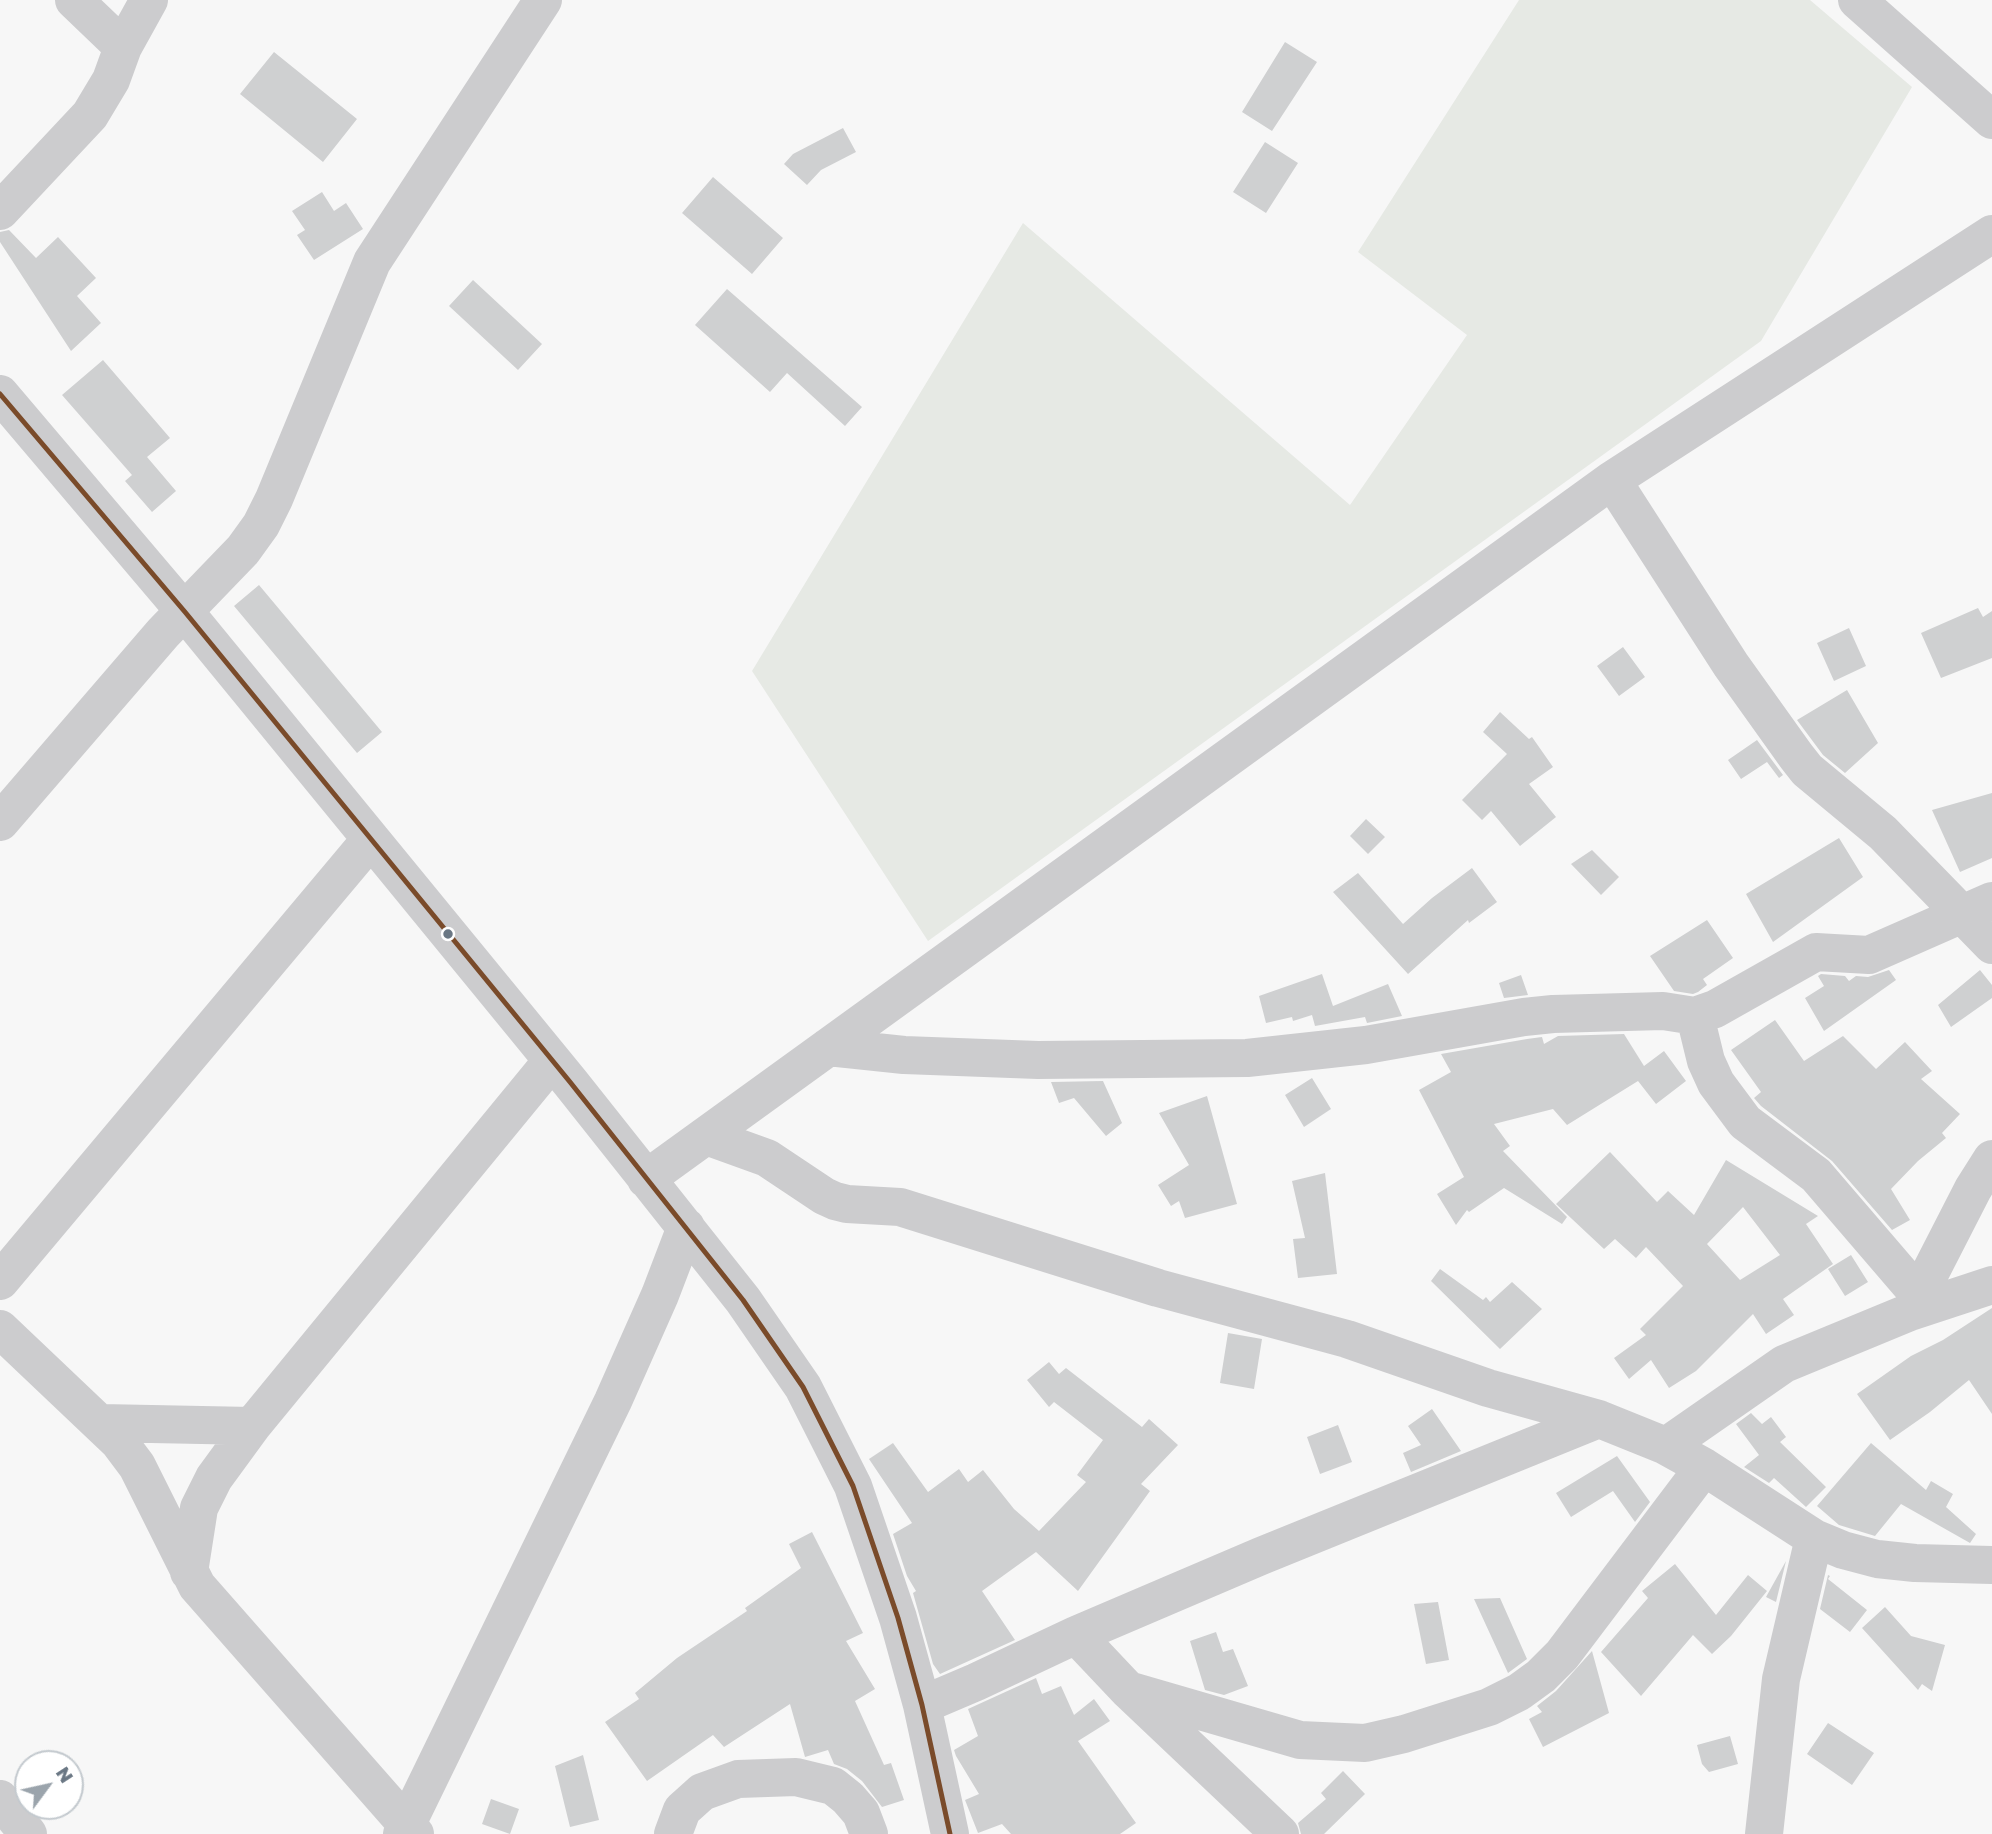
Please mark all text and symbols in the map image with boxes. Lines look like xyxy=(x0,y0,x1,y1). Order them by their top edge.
unlabelled marker xyxy=(441,927,455,941)
north arrow xyxy=(14,1750,84,1820)
text: N xyxy=(52,1762,79,1787)

